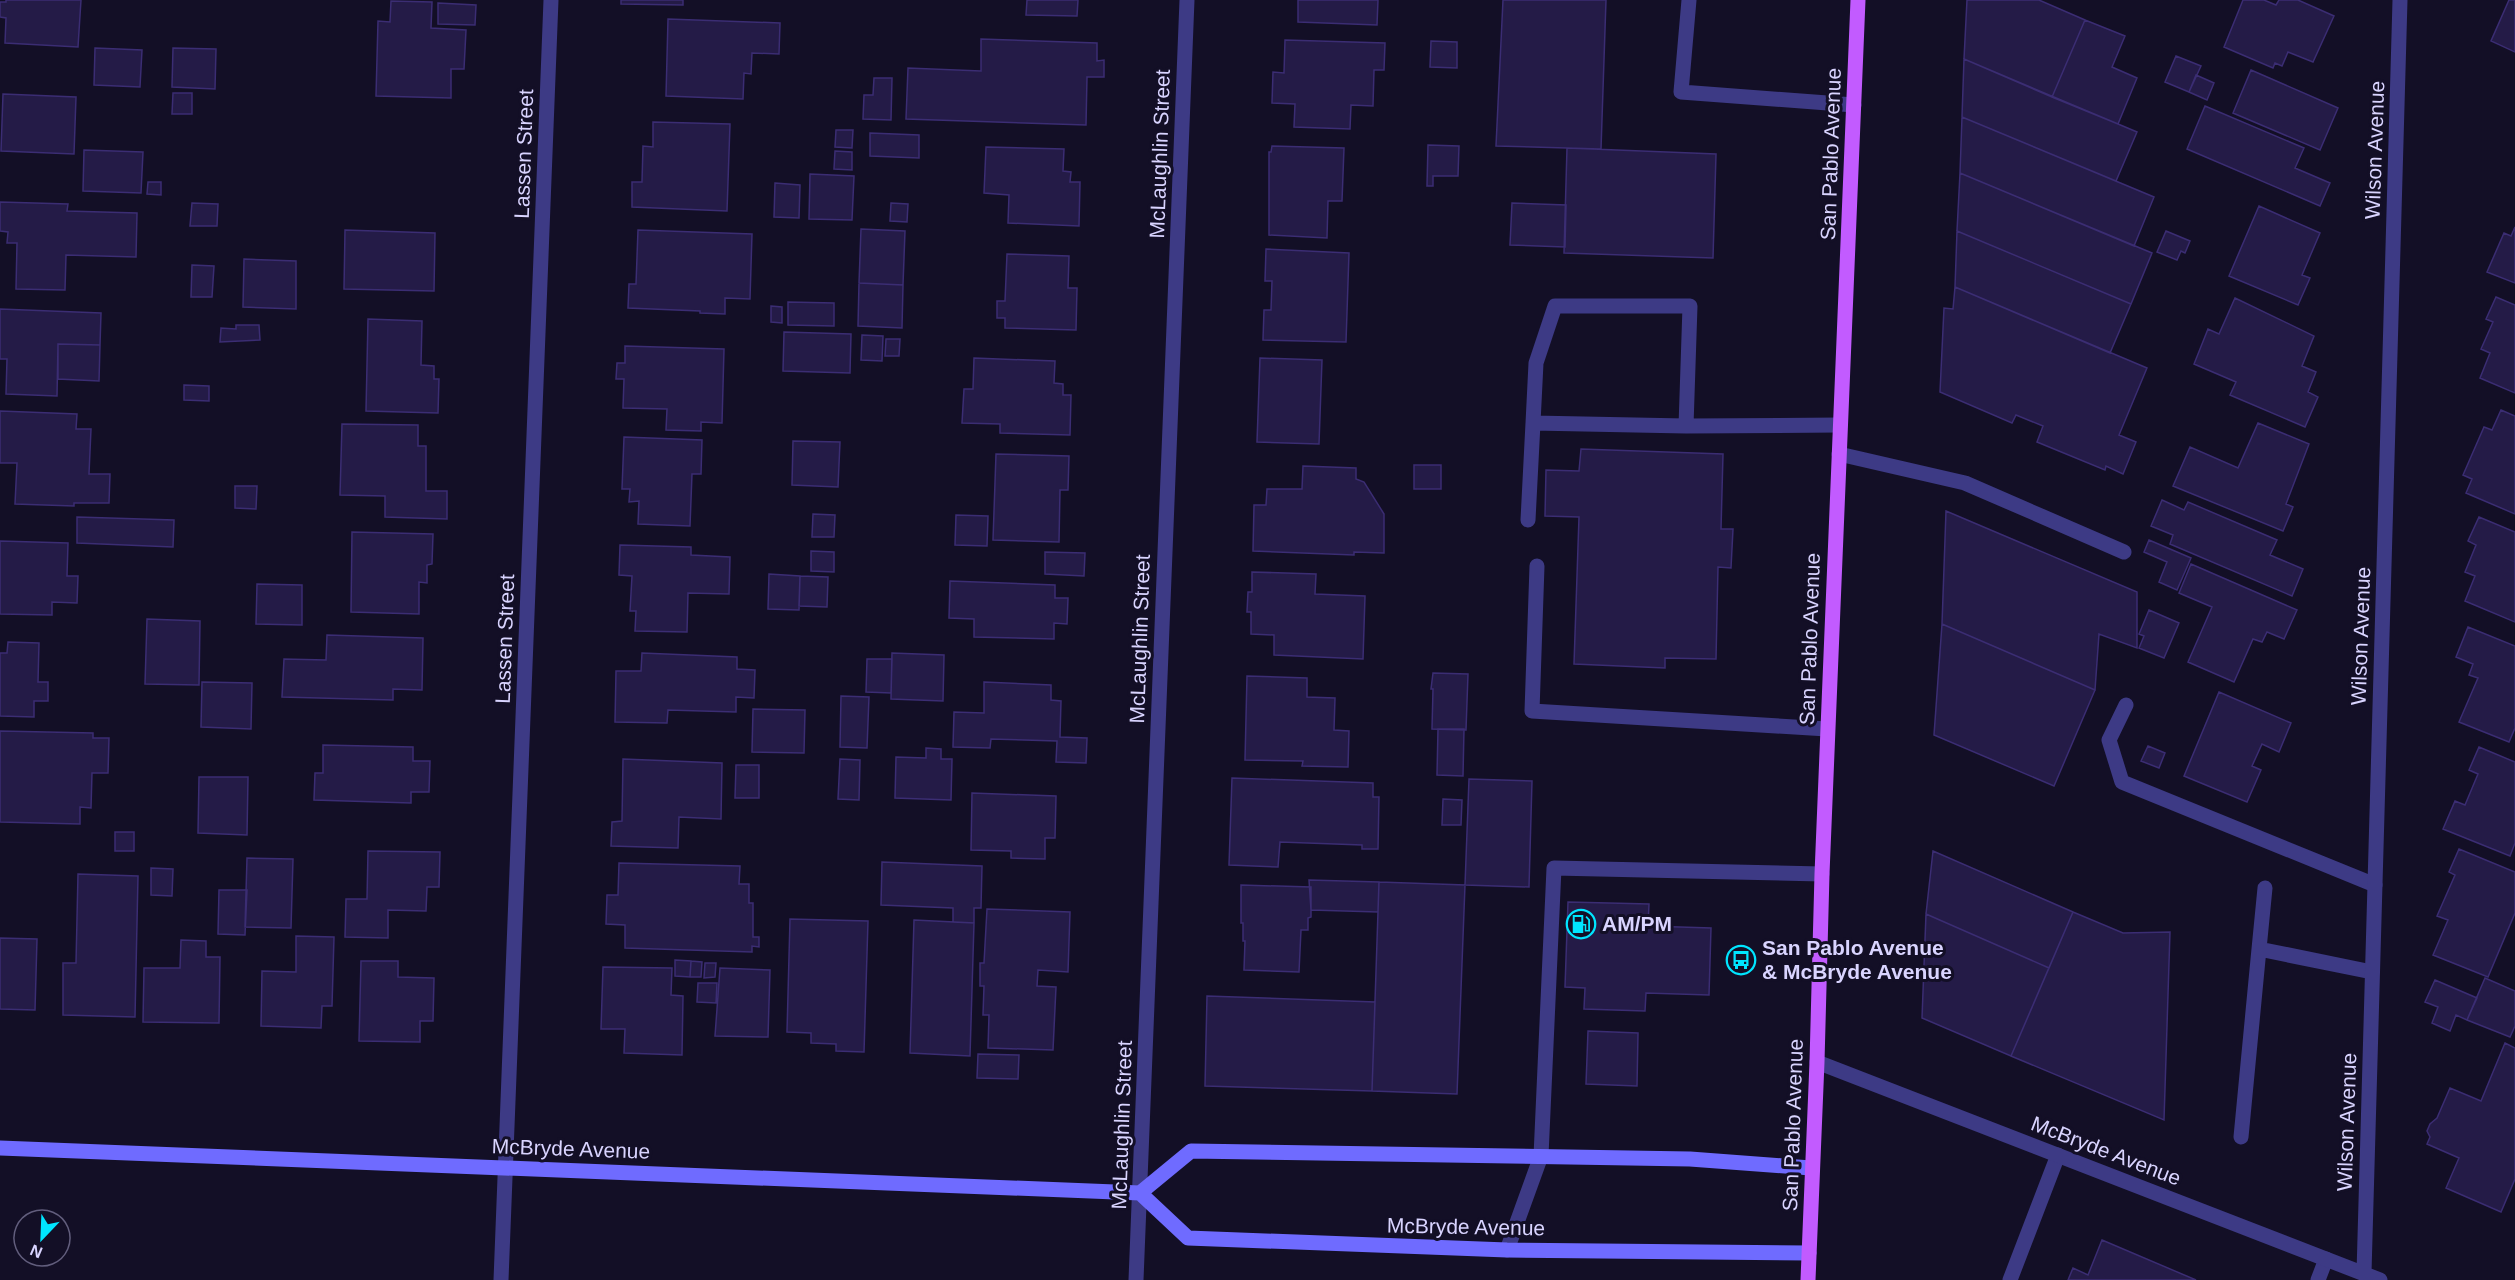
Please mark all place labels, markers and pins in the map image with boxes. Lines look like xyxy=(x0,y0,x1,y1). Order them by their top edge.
fuel station icon: AM/PM xyxy=(1565,908,1597,940)
place label: AM/PM xyxy=(1602,912,1672,935)
place label: San Pablo Avenue & McBryde Avenue xyxy=(1762,936,1952,983)
bus stop icon: San Pablo Avenue & McBryde Avenue xyxy=(1725,944,1757,976)

